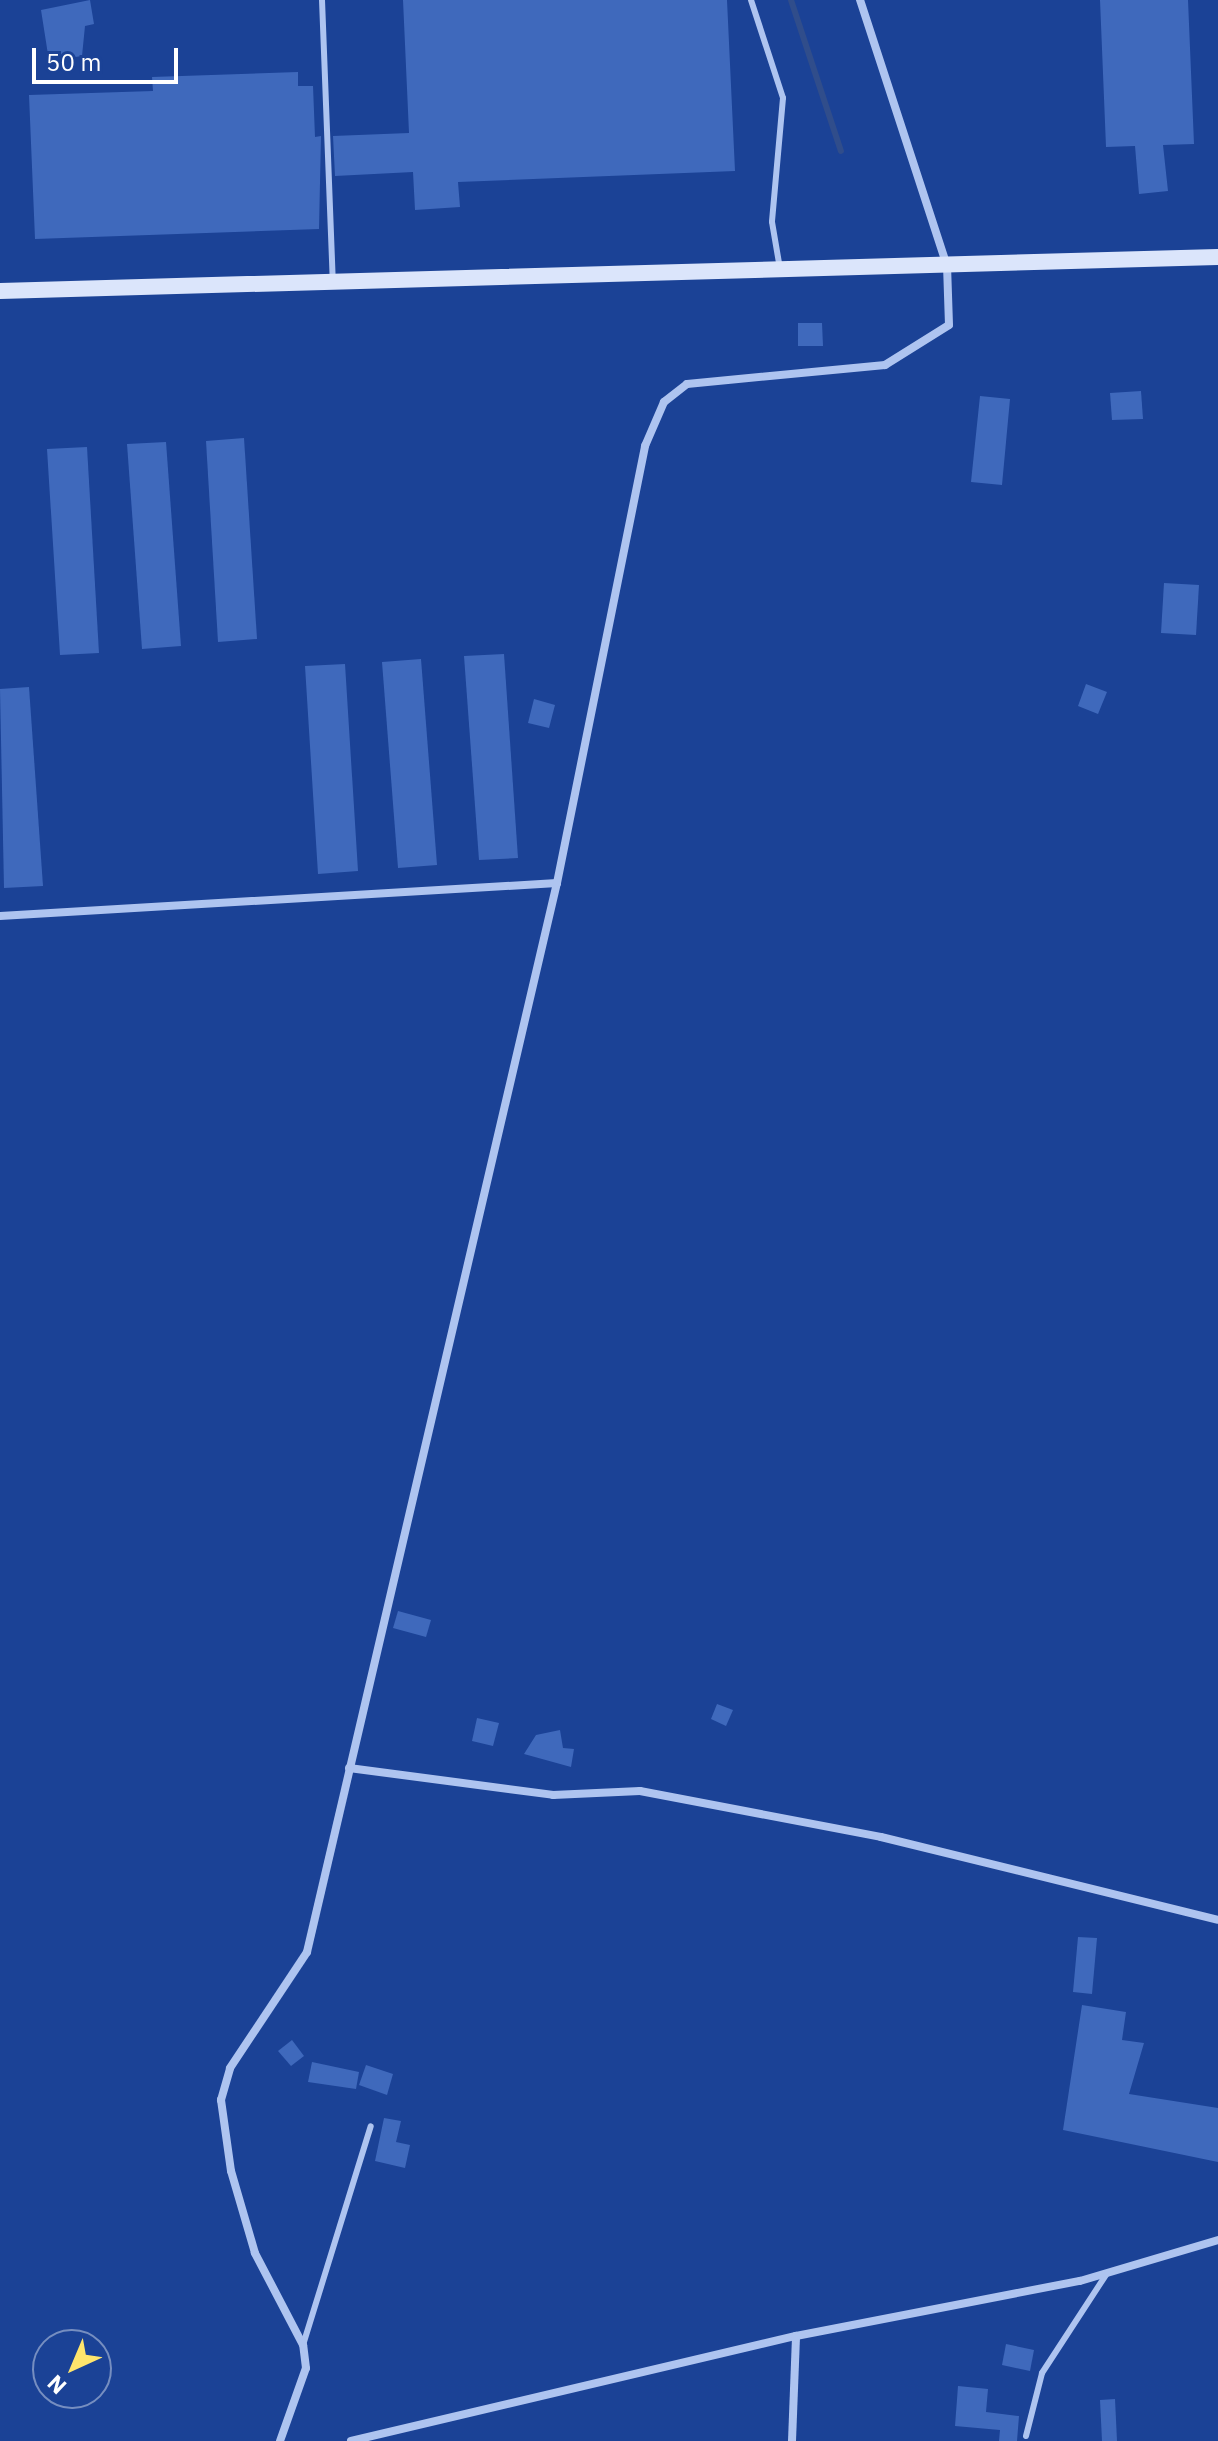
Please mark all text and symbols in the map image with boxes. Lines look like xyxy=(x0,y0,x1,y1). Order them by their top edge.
scale bar xyxy=(36,32,182,82)
text: 50 m xyxy=(46,46,101,78)
north arrow xyxy=(32,2329,112,2409)
text: N xyxy=(41,2369,72,2401)

